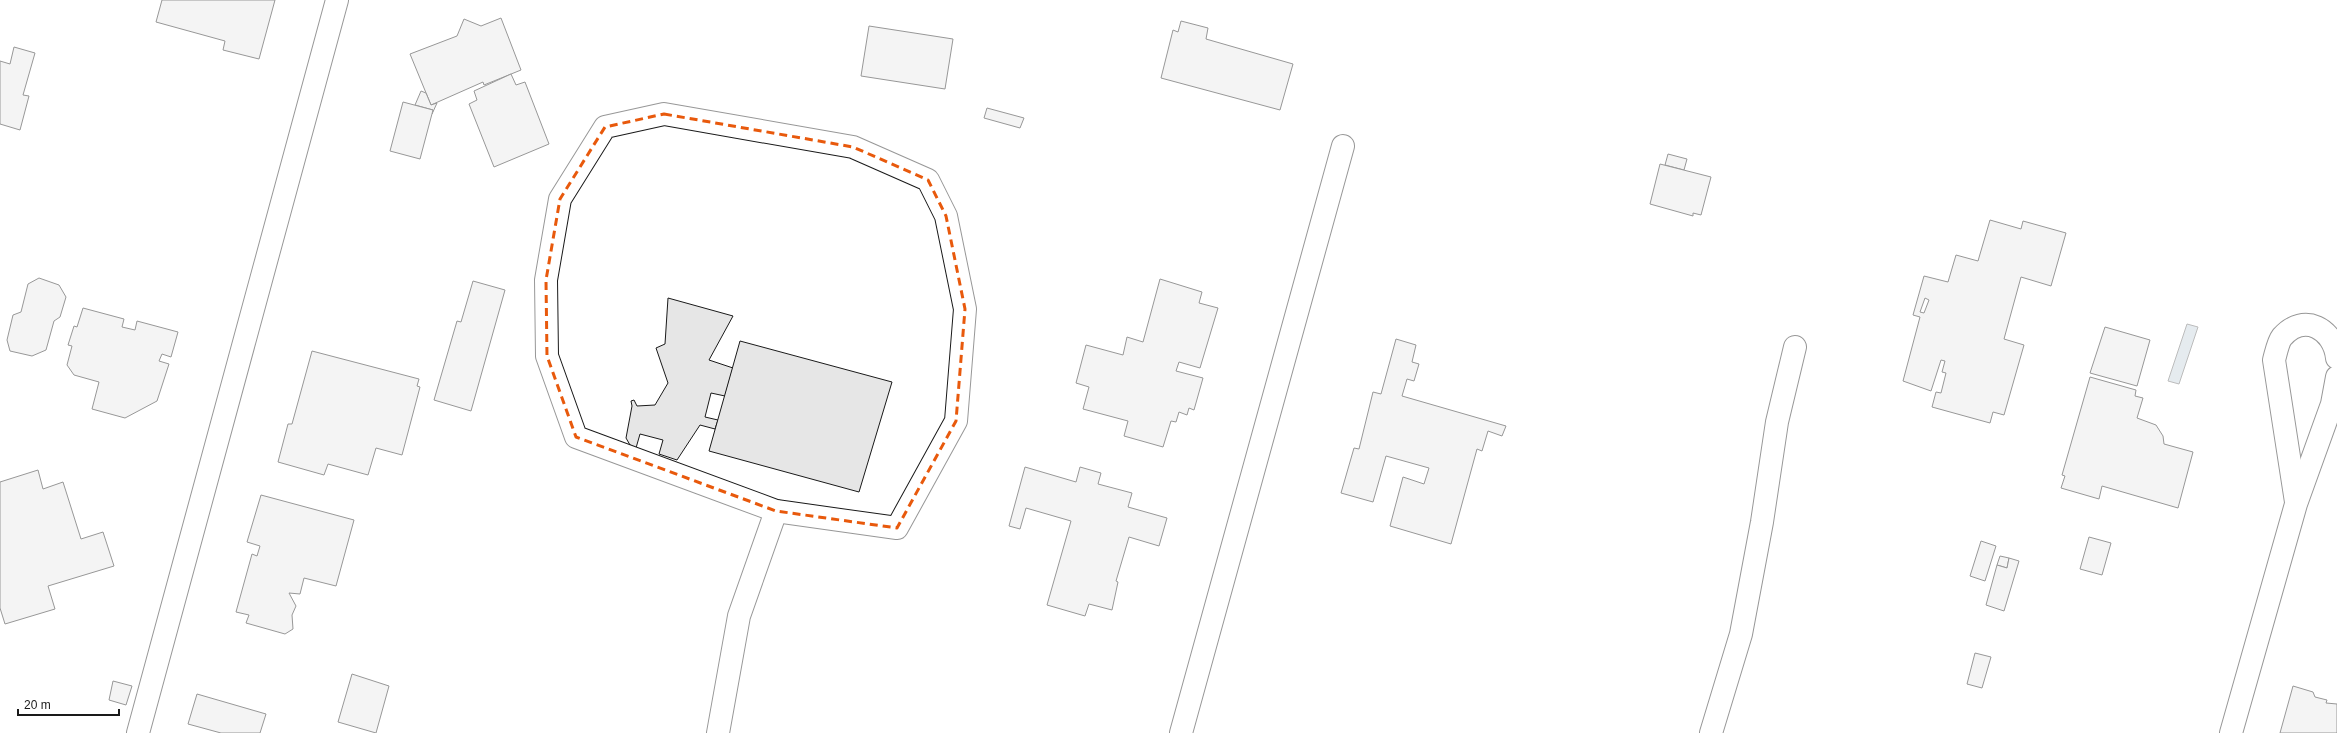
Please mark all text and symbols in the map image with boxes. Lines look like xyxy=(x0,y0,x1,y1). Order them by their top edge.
scale bar xyxy=(18,691,119,717)
text: 20 m xyxy=(24,698,51,712)

